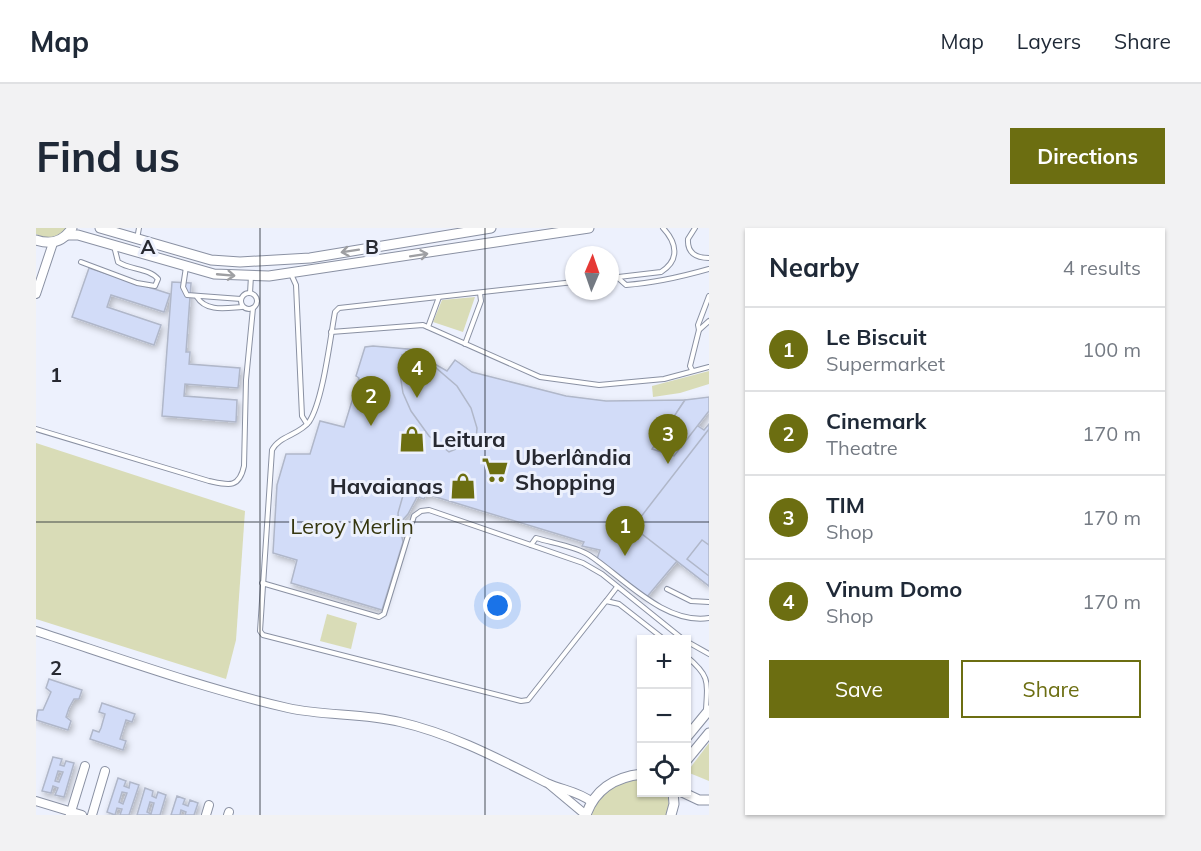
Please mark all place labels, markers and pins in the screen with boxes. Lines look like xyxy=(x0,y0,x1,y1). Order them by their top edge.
pin: 4 xyxy=(398,348,436,398)
pin: 2 xyxy=(352,376,390,426)
pin: 3 xyxy=(648,414,688,464)
shop icon: Leitura xyxy=(397,424,427,454)
place label: Leitura xyxy=(432,425,506,453)
place label: Uberlândia Shopping xyxy=(515,443,631,496)
supermarket icon: Uberlândia Shopping xyxy=(480,455,510,485)
shop icon: Havaianas xyxy=(448,471,478,501)
place label: Havaianas xyxy=(330,472,443,500)
pin: 1 xyxy=(606,506,644,556)

